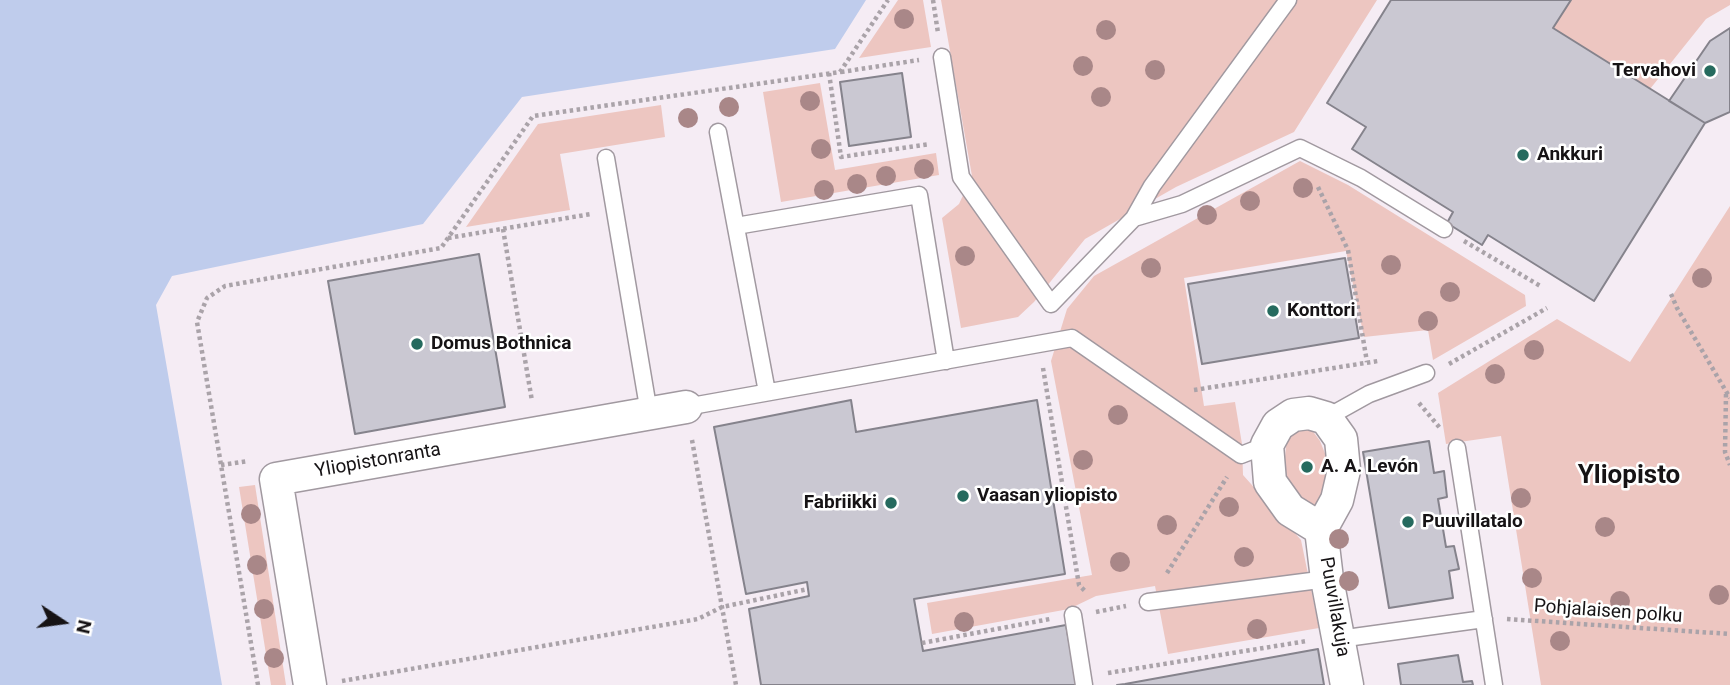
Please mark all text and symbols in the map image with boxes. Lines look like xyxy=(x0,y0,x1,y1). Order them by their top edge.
place label: Tervahovi xyxy=(1612,60,1696,82)
marker: Tervahovi xyxy=(1702,63,1718,79)
place label: Ankkuri xyxy=(1537,144,1603,166)
marker: Ankkuri xyxy=(1515,147,1531,163)
place label: Konttori xyxy=(1287,300,1356,322)
marker: Konttori xyxy=(1265,303,1281,319)
place label: Domus Bothnica xyxy=(431,333,571,355)
marker: Domus Bothnica xyxy=(409,336,425,352)
street label: Yliopistonranta xyxy=(313,439,443,483)
place label: A. A. Levón xyxy=(1321,456,1418,478)
marker: A. A. Levón xyxy=(1299,459,1315,475)
district label: Yliopisto xyxy=(1578,460,1680,492)
place label: Vaasan yliopisto xyxy=(977,485,1117,507)
marker: Vaasan yliopisto xyxy=(955,488,971,504)
place label: Fabriikki xyxy=(804,492,877,514)
marker: Fabriikki xyxy=(883,495,899,511)
place label: Puuvillatalo xyxy=(1422,511,1523,533)
marker: Puuvillatalo xyxy=(1400,514,1416,530)
street label: Puuvillakuja xyxy=(1314,555,1354,659)
north arrow xyxy=(28,587,98,657)
street label: Pohjalaisen polku xyxy=(1533,595,1683,629)
text: N xyxy=(71,618,97,636)

